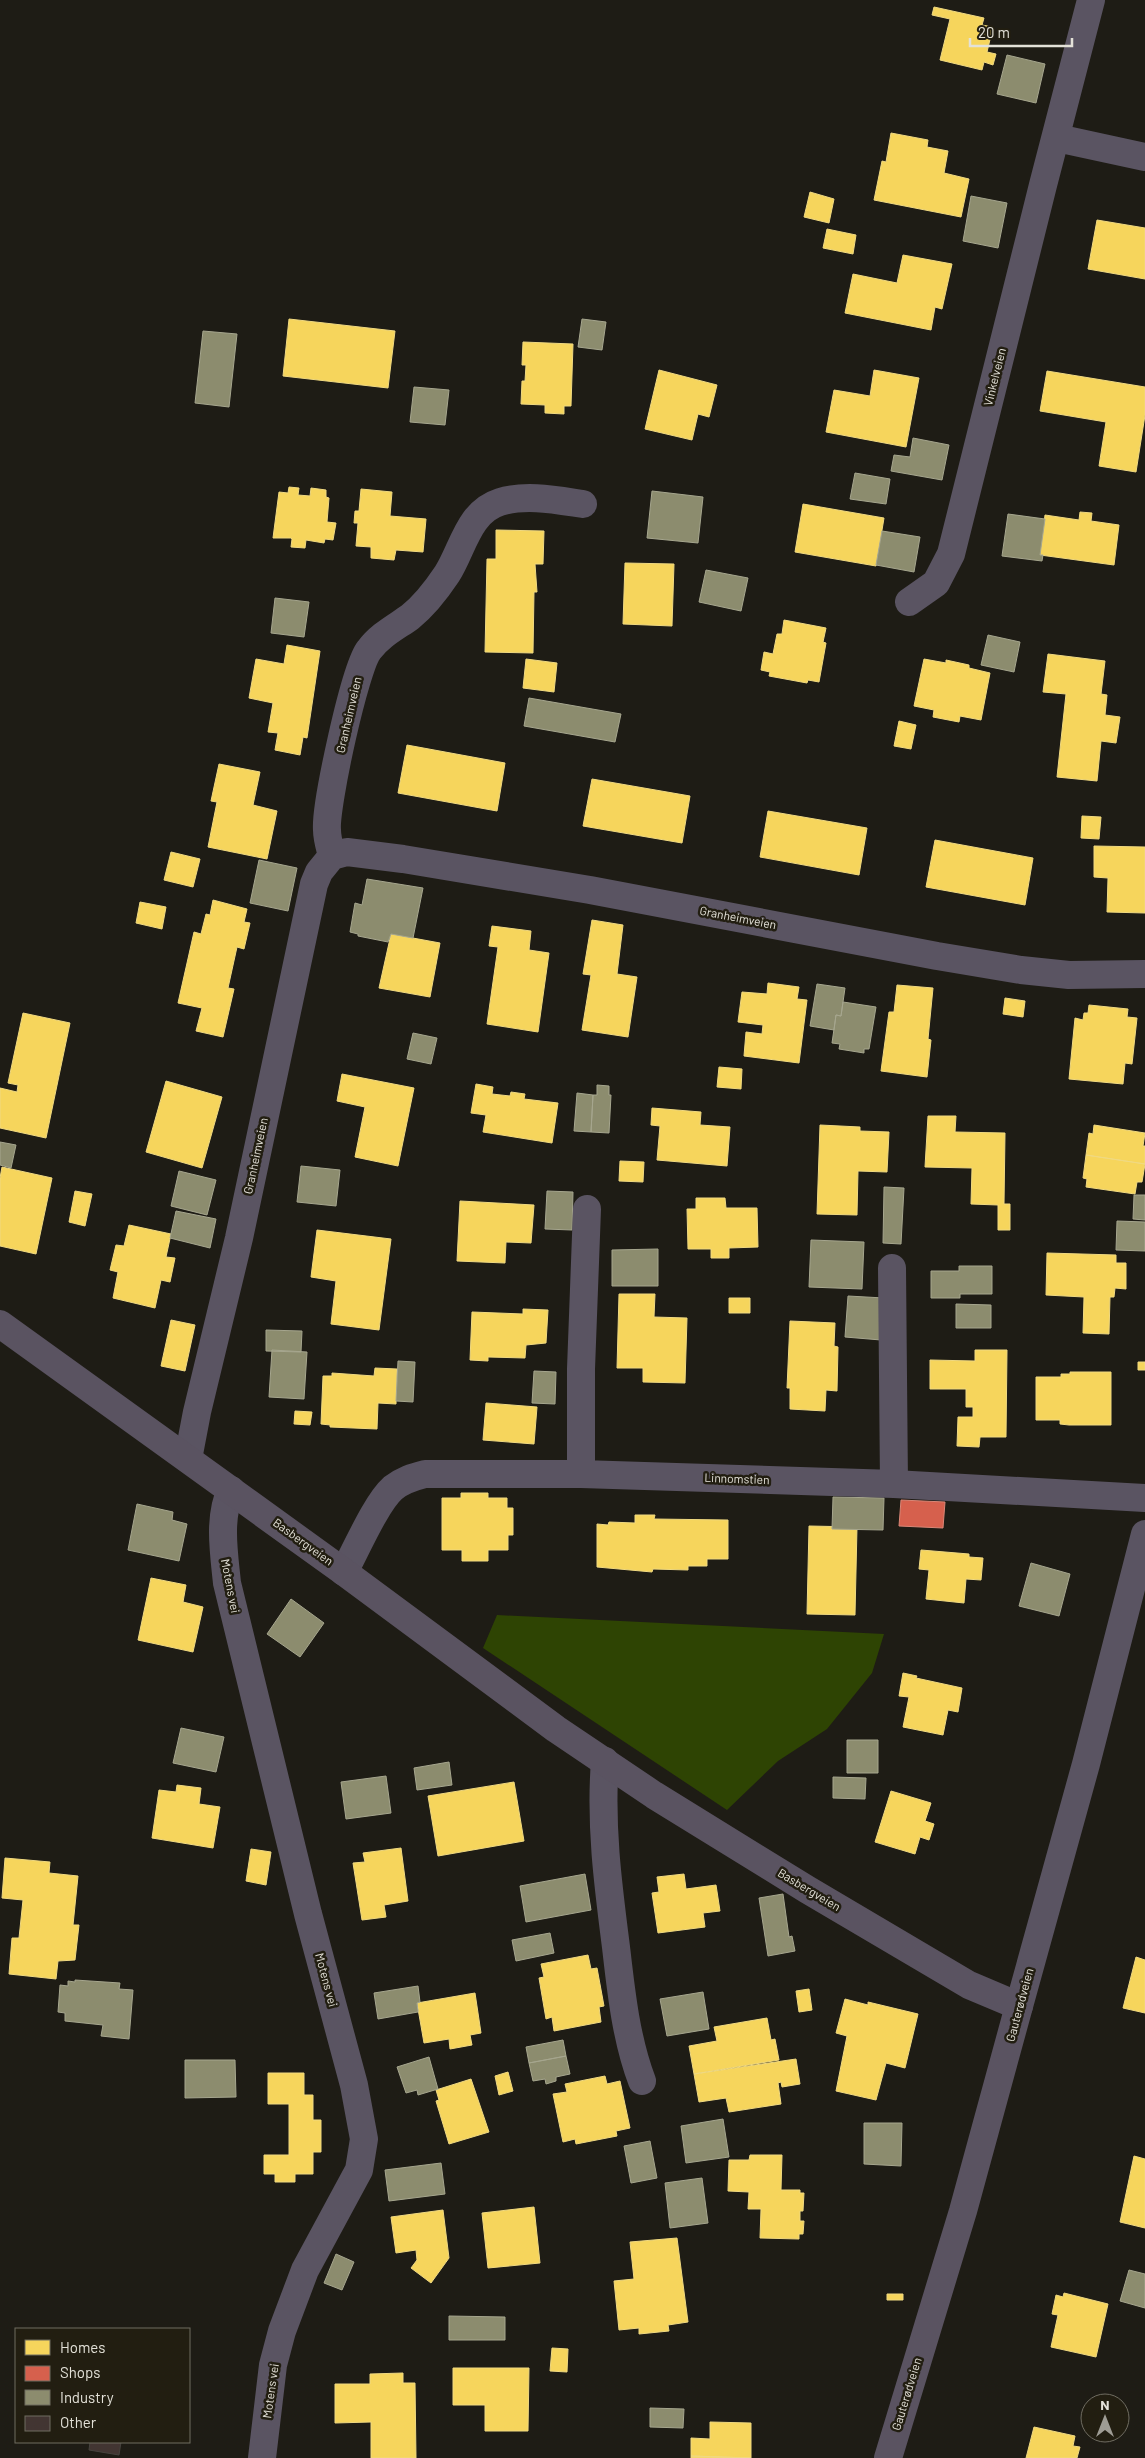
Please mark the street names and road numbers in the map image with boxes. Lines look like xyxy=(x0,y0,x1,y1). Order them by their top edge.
street label: Vinkelveien xyxy=(980,346,1008,407)
street label: Granheimveien xyxy=(332,675,364,754)
street label: Granheimveien xyxy=(699,903,778,931)
street label: Granheimveien xyxy=(240,1116,270,1195)
street label: Linnomstien xyxy=(704,1470,770,1486)
street label: Basbergveien xyxy=(271,1515,336,1568)
street label: Motens vei xyxy=(219,1557,243,1614)
street label: Basbergveien xyxy=(776,1865,843,1913)
street label: Motens vei xyxy=(313,1951,341,2008)
street label: Gauterødveien xyxy=(1003,1966,1036,2043)
street label: Gauterødveien xyxy=(888,2356,924,2432)
street label: Motens vei xyxy=(259,2363,281,2419)

